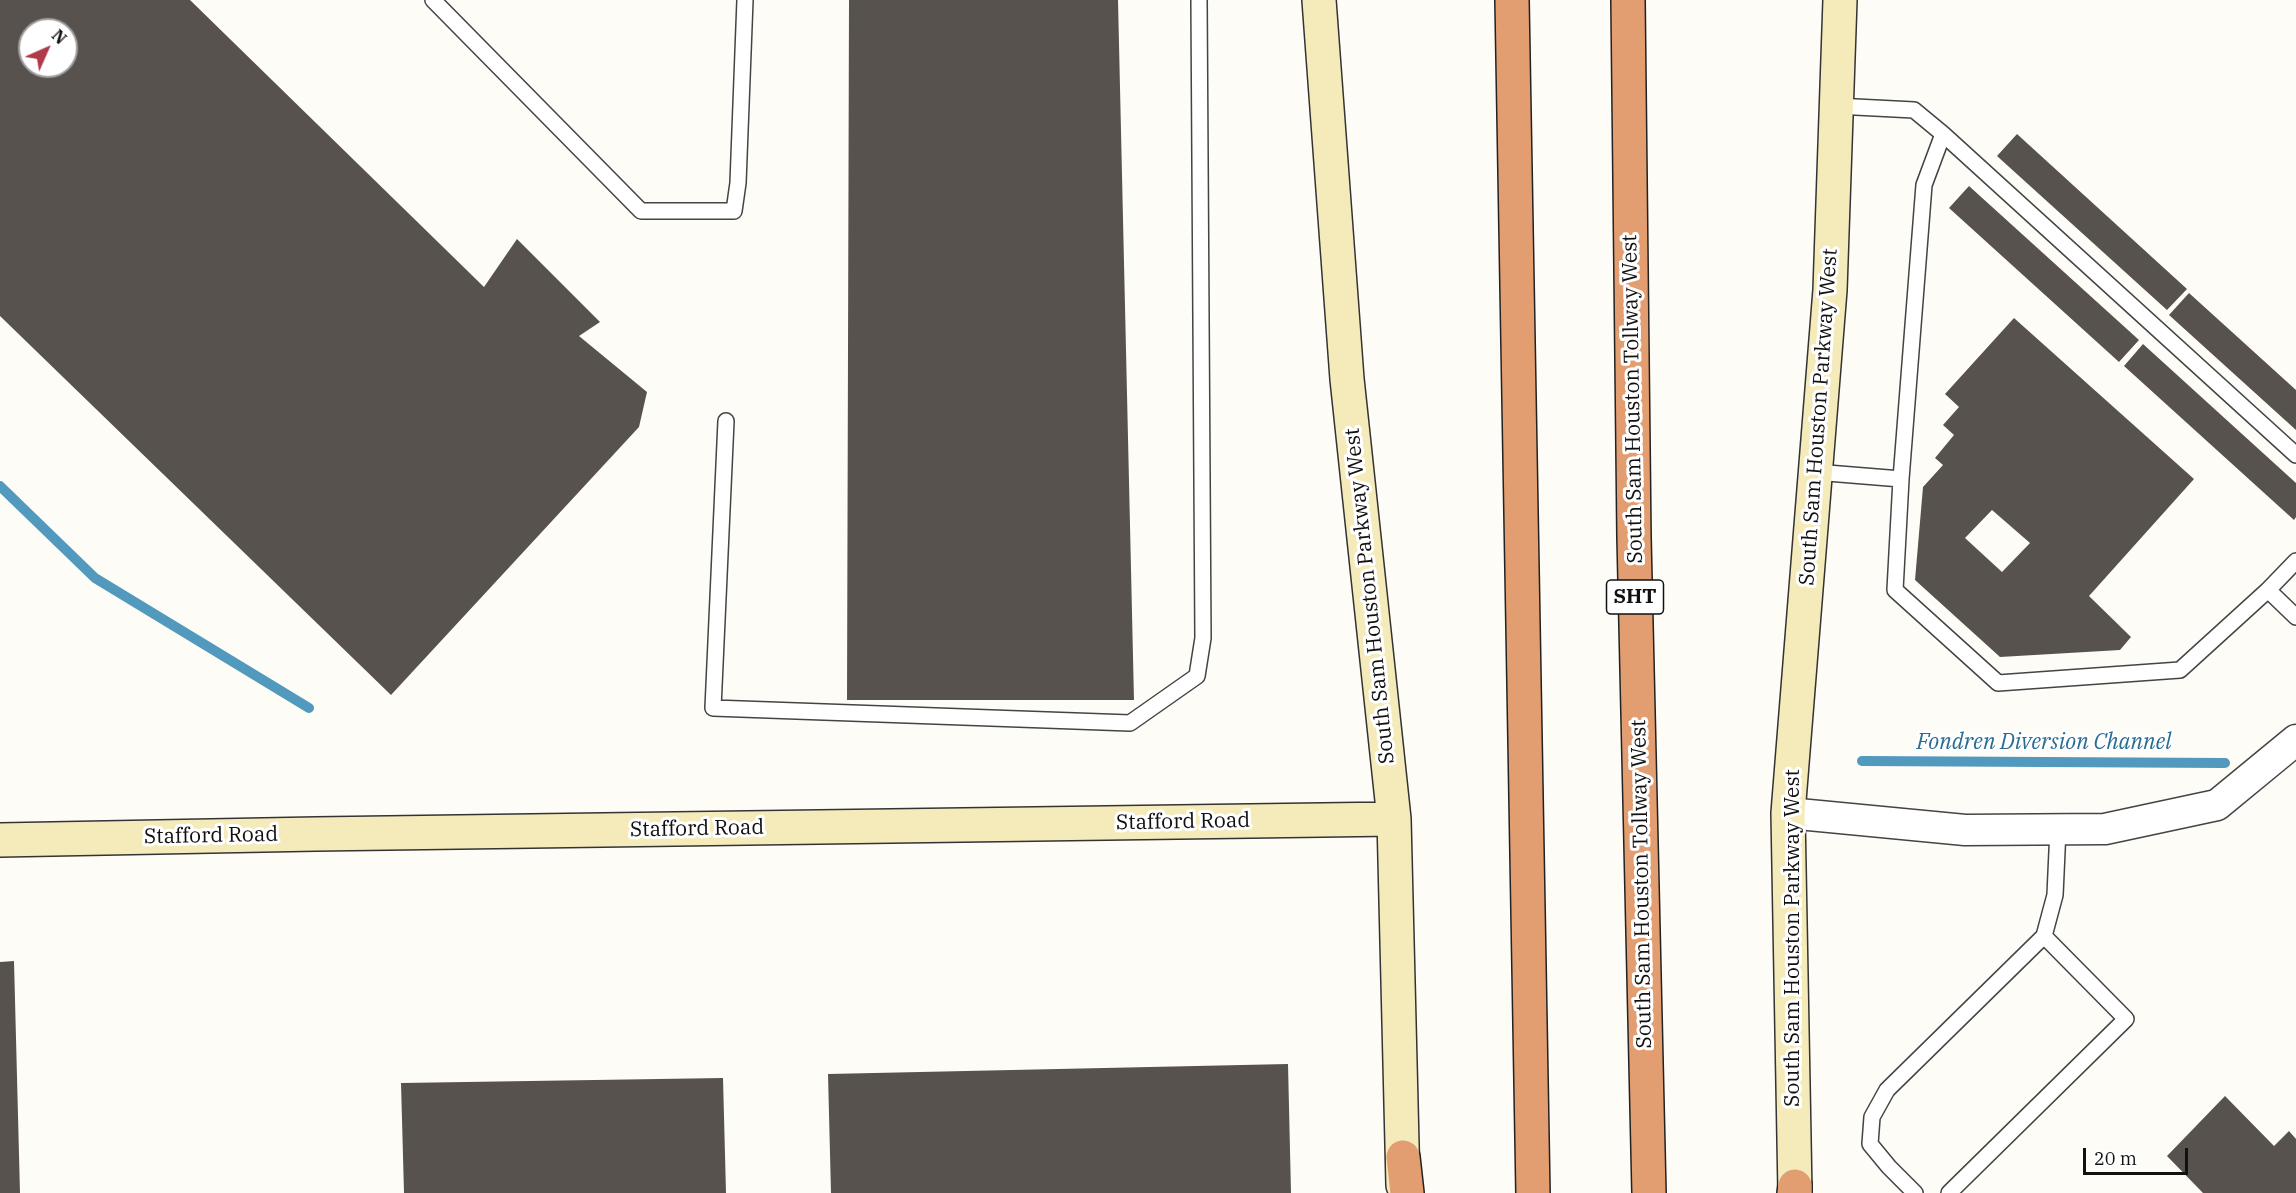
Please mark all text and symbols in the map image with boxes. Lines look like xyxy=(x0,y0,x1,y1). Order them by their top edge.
north arrow xyxy=(18,18,78,78)
text: N xyxy=(48,25,71,48)
street label: South Sam Houston Tollway West xyxy=(1618,234,1648,564)
street label: South Sam Houston Parkway West xyxy=(1795,248,1843,586)
street label: South Sam Houston Parkway West xyxy=(1340,427,1400,765)
road number: SHT xyxy=(1606,580,1664,614)
street label: South Sam Houston Tollway West xyxy=(1627,719,1657,1049)
water label: Fondren Diversion Channel xyxy=(1917,730,2171,756)
street label: South Sam Houston Parkway West xyxy=(1780,769,1806,1107)
street label: Stafford Road xyxy=(1116,808,1250,836)
street label: Stafford Road xyxy=(630,815,764,843)
street label: Stafford Road xyxy=(144,822,278,850)
scale bar xyxy=(2086,1136,2191,1174)
text: 20 m xyxy=(2094,1147,2137,1170)

